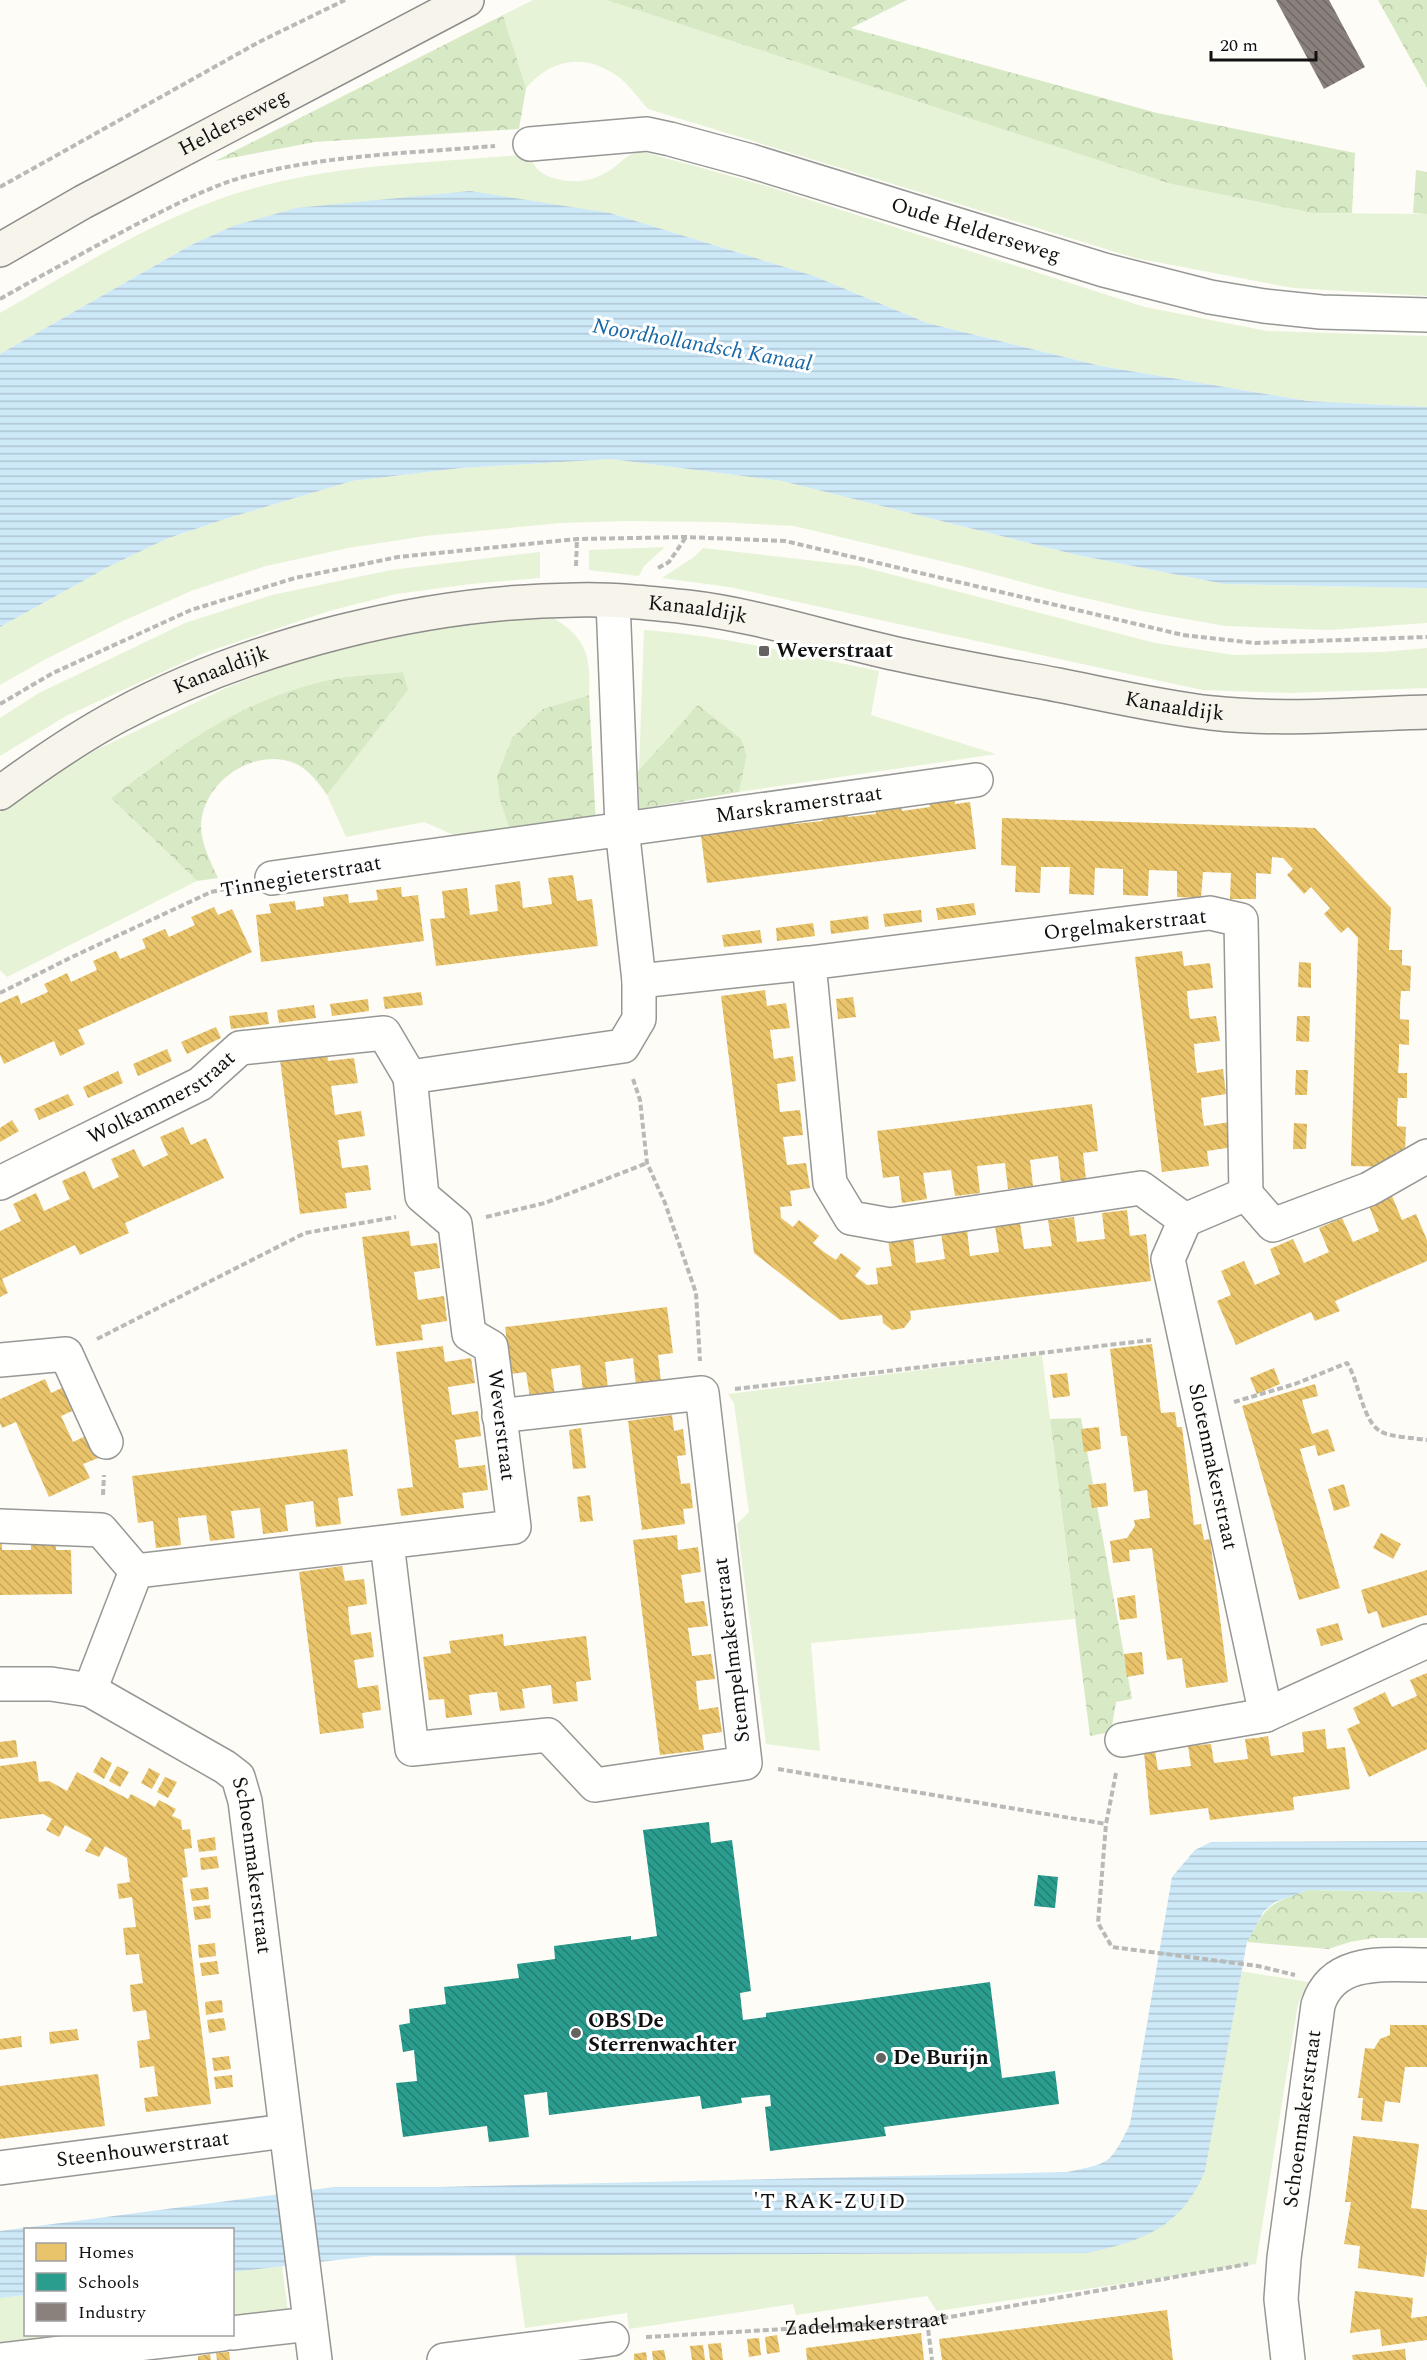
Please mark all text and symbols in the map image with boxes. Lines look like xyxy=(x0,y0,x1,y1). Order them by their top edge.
scale bar xyxy=(1211,24,1316,62)
text: 20 m xyxy=(1220,32,1258,59)
street label: Helderseweg xyxy=(173,81,294,165)
street label: Oude Helderseweg xyxy=(887,189,1065,272)
water label: Noordhollandsch Kanaal xyxy=(590,309,815,381)
street label: Kanaaldijk xyxy=(646,587,751,633)
place label: Weverstraat xyxy=(776,635,893,667)
street label: Kanaaldijk xyxy=(168,637,273,703)
marker: Weverstraat xyxy=(757,644,771,658)
street label: Kanaaldijk xyxy=(1122,683,1226,730)
street label: Marskramerstraat xyxy=(713,777,884,832)
street label: Tinnegieterstraat xyxy=(218,847,384,907)
street label: Orgelmakerstraat xyxy=(1042,901,1208,949)
street label: Wolkammerstraat xyxy=(82,1043,243,1153)
street label: Weverstraat xyxy=(478,1367,524,1483)
street label: Slotenmakerstraat xyxy=(1179,1380,1246,1553)
street label: Stempelmakerstraat xyxy=(705,1556,759,1744)
street label: Schoenmakerstraat xyxy=(223,1773,280,1956)
place label: OBS De Sterrenwachter xyxy=(588,2005,736,2061)
marker: OBS De Sterrenwachter xyxy=(569,2026,583,2040)
street label: Schoenmakerstraat xyxy=(1275,2028,1330,2209)
place label: De Burijn xyxy=(893,2042,989,2074)
marker: De Burijn xyxy=(874,2051,888,2065)
street label: Steenhouwerstraat xyxy=(54,2122,231,2177)
district label: 'T RAK-ZUID xyxy=(753,2185,907,2218)
legend xyxy=(24,2228,234,2336)
text: Homes xyxy=(78,2239,134,2266)
text: Schools xyxy=(78,2269,140,2296)
text: Industry xyxy=(78,2299,147,2326)
street label: Zadelmakerstraat xyxy=(783,2302,950,2345)

